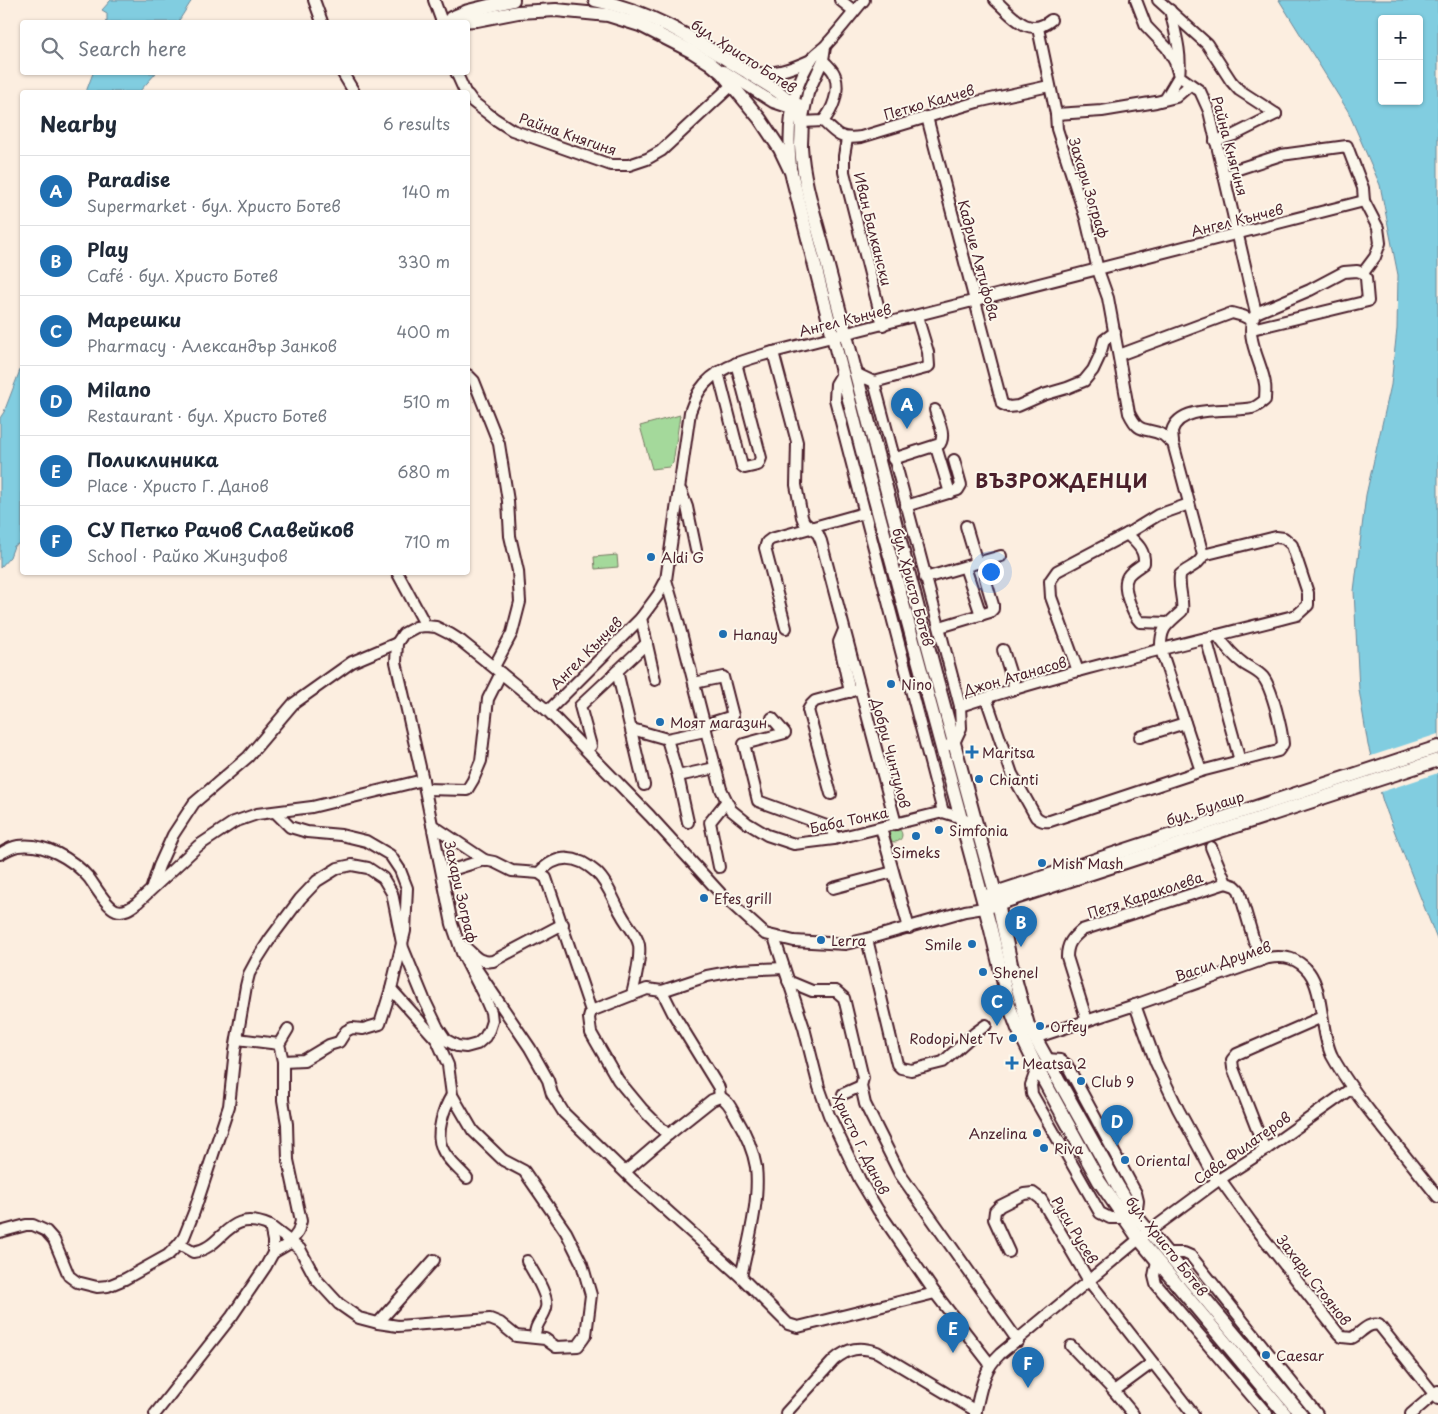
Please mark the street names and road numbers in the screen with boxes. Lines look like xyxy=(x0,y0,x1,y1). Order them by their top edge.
street label: бул. Христо Ботев xyxy=(687,14,801,98)
street label: Петко Калчев xyxy=(881,79,977,125)
street label: Райна Княгиня xyxy=(1207,94,1253,198)
street label: Райна Княгиня xyxy=(516,107,620,161)
street label: Захари Зограф xyxy=(1064,135,1114,241)
street label: Иван Балкански xyxy=(849,170,897,288)
street label: Кадрие Лятифова xyxy=(953,198,1005,323)
street label: Ангел Кънчев xyxy=(1189,198,1285,242)
street label: Ангел Кънчев xyxy=(797,298,893,342)
street label: бул. Христо Ботев xyxy=(887,525,939,649)
street label: Ангел Кънчев xyxy=(545,612,627,694)
street label: Джон Атанасов xyxy=(960,651,1069,701)
street label: Добри Чинтулов xyxy=(866,695,916,810)
street label: бул. Булаир xyxy=(1163,786,1247,830)
street label: Баба Тонка xyxy=(808,801,890,839)
street label: Захари Зограф xyxy=(439,839,483,945)
street label: Петя Караколева xyxy=(1084,866,1206,924)
street label: Васил Друмев xyxy=(1172,936,1274,986)
street label: Христо Г. Данов xyxy=(827,1090,895,1198)
street label: Сава Филатеров xyxy=(1189,1107,1295,1189)
street label: бул. Христо Ботев xyxy=(1121,1191,1213,1301)
street label: Руси Русев xyxy=(1047,1192,1103,1268)
street label: Захари Стоянов xyxy=(1272,1230,1356,1330)

